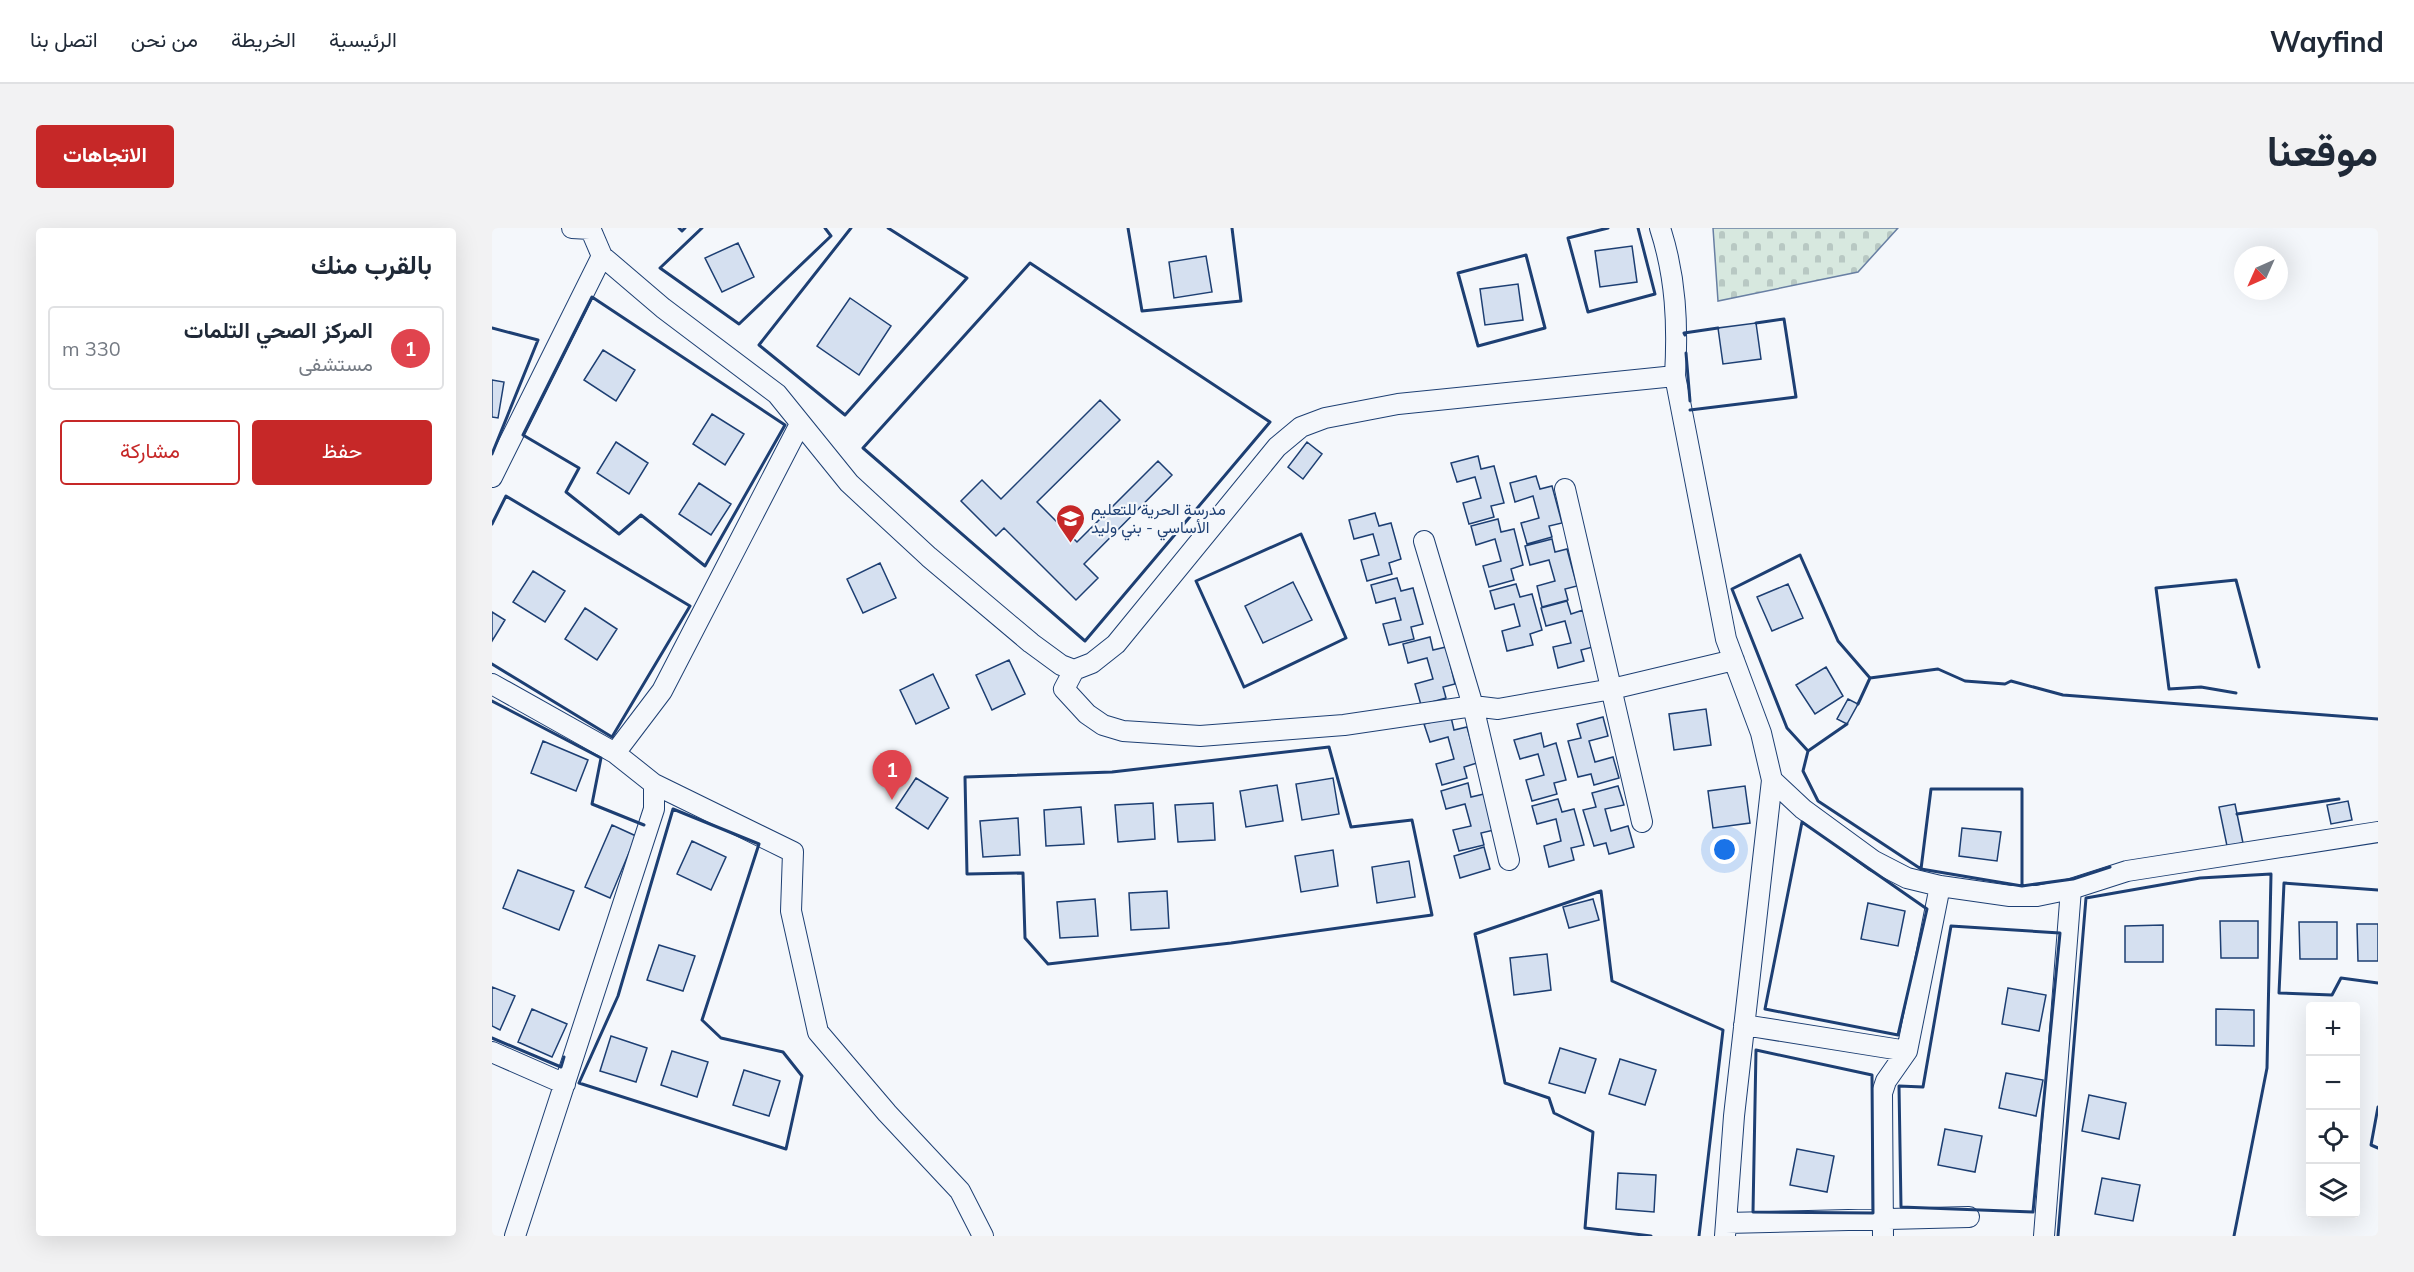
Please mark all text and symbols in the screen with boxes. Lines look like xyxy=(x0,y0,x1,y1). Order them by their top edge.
text: Wayfind xyxy=(2270,24,2384,59)
text: اتصل بنا xyxy=(30,26,98,52)
text: من نحن xyxy=(131,26,198,52)
text: الخريطة xyxy=(231,26,296,52)
text: الرئيسية xyxy=(329,26,397,52)
text: موقعنا xyxy=(2267,124,2378,177)
button: الاتجاهات xyxy=(36,125,174,188)
north arrow xyxy=(2234,246,2288,300)
text: بالقرب منك xyxy=(311,248,432,281)
text: المركز الصحي التلمات xyxy=(184,316,373,344)
text: 330 m xyxy=(62,336,121,361)
text: 1 xyxy=(405,336,417,361)
text: مستشفى xyxy=(298,351,373,376)
button: مشاركة xyxy=(60,420,240,485)
button: حفظ xyxy=(252,420,432,485)
place label: مدرسة الحرية للتعليم الأساسي - بني وليد xyxy=(1091,499,1226,541)
school or university icon: مدرسة الحرية للتعليم الأساسي - بني وليد xyxy=(1054,502,1086,544)
pin: 1 xyxy=(872,750,912,800)
your location xyxy=(1710,835,1739,864)
map controls xyxy=(2306,1002,2360,1218)
button: + xyxy=(2306,1002,2360,1056)
button: − xyxy=(2306,1056,2360,1110)
button: locate xyxy=(2306,1110,2360,1164)
button: layers xyxy=(2306,1164,2360,1218)

